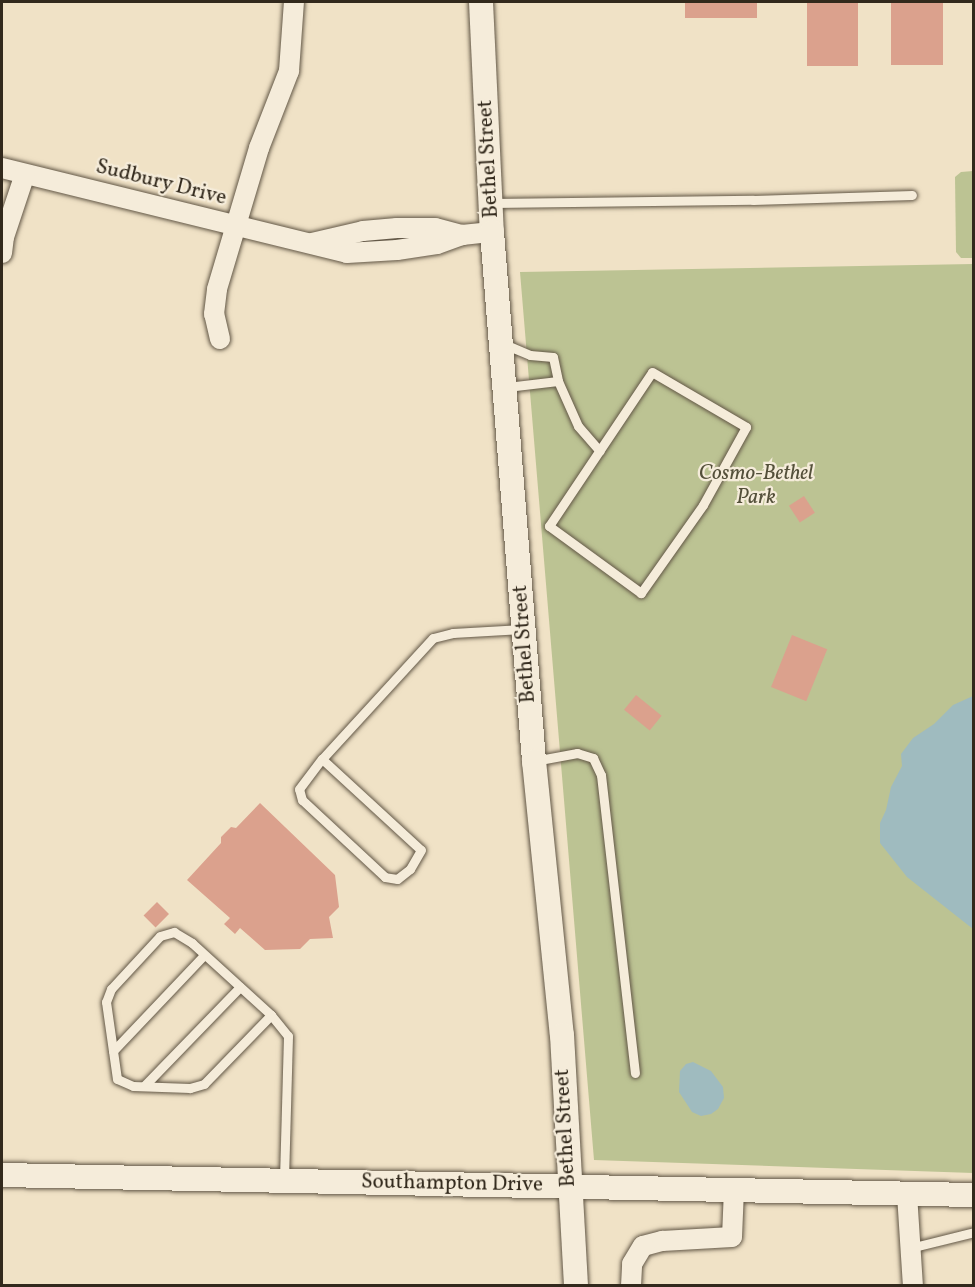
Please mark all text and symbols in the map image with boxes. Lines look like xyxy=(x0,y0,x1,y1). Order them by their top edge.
street label: Bethel Street xyxy=(473,99,505,219)
street label: Sudbury Drive xyxy=(93,155,229,211)
park label: Cosmo-Bethel Park xyxy=(699,461,813,511)
street label: Bethel Street xyxy=(508,584,542,704)
street label: Bethel Street xyxy=(550,1068,582,1188)
street label: Southampton Drive xyxy=(361,1170,543,1198)

